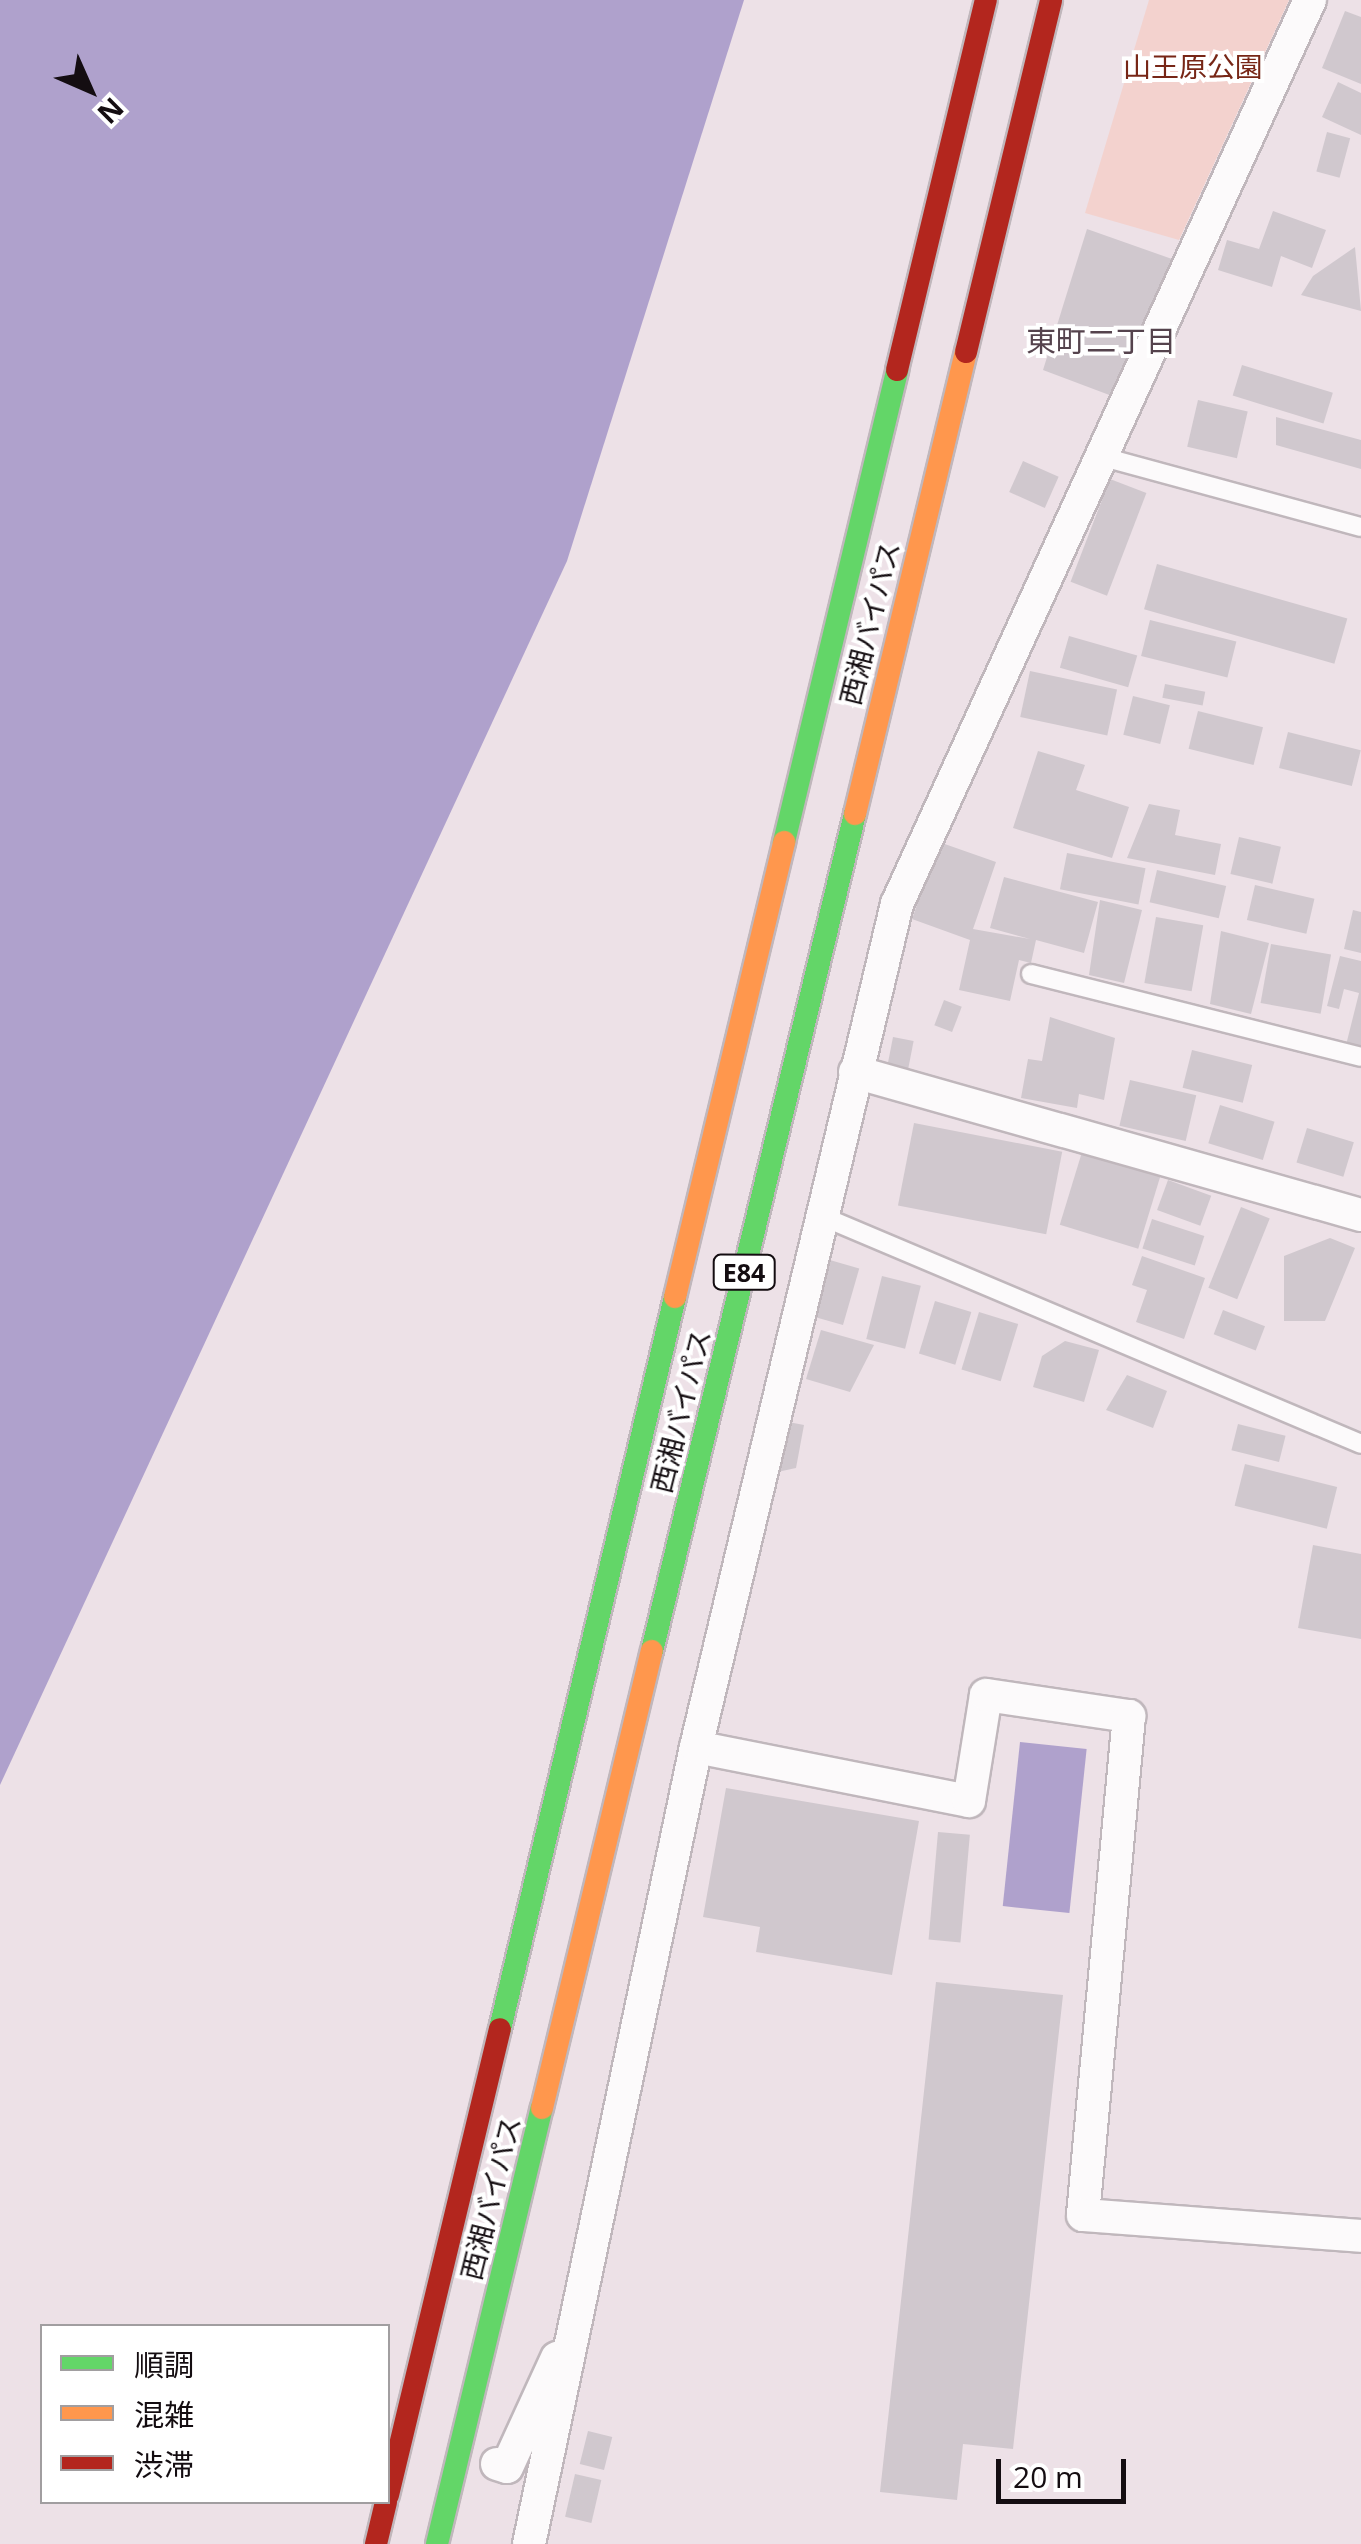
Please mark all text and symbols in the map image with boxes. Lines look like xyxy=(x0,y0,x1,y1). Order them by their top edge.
north arrow xyxy=(40,40,140,140)
park label: 山王原公園 xyxy=(1123,49,1263,83)
text: N xyxy=(90,90,133,133)
district label: 東町二丁目 xyxy=(1026,323,1176,359)
street label: 西湘バイパス xyxy=(832,537,906,709)
road number: E84 xyxy=(712,1252,776,1292)
street label: 西湘バイパス xyxy=(643,1325,717,1497)
street label: 西湘バイパス xyxy=(453,2112,527,2284)
legend xyxy=(40,2324,390,2504)
text: 順調 xyxy=(134,2344,194,2385)
text: 混雑 xyxy=(134,2394,194,2435)
scale bar xyxy=(1001,2439,1131,2501)
text: 渋滞 xyxy=(134,2444,194,2485)
text: 20 m xyxy=(1013,2456,1083,2497)

